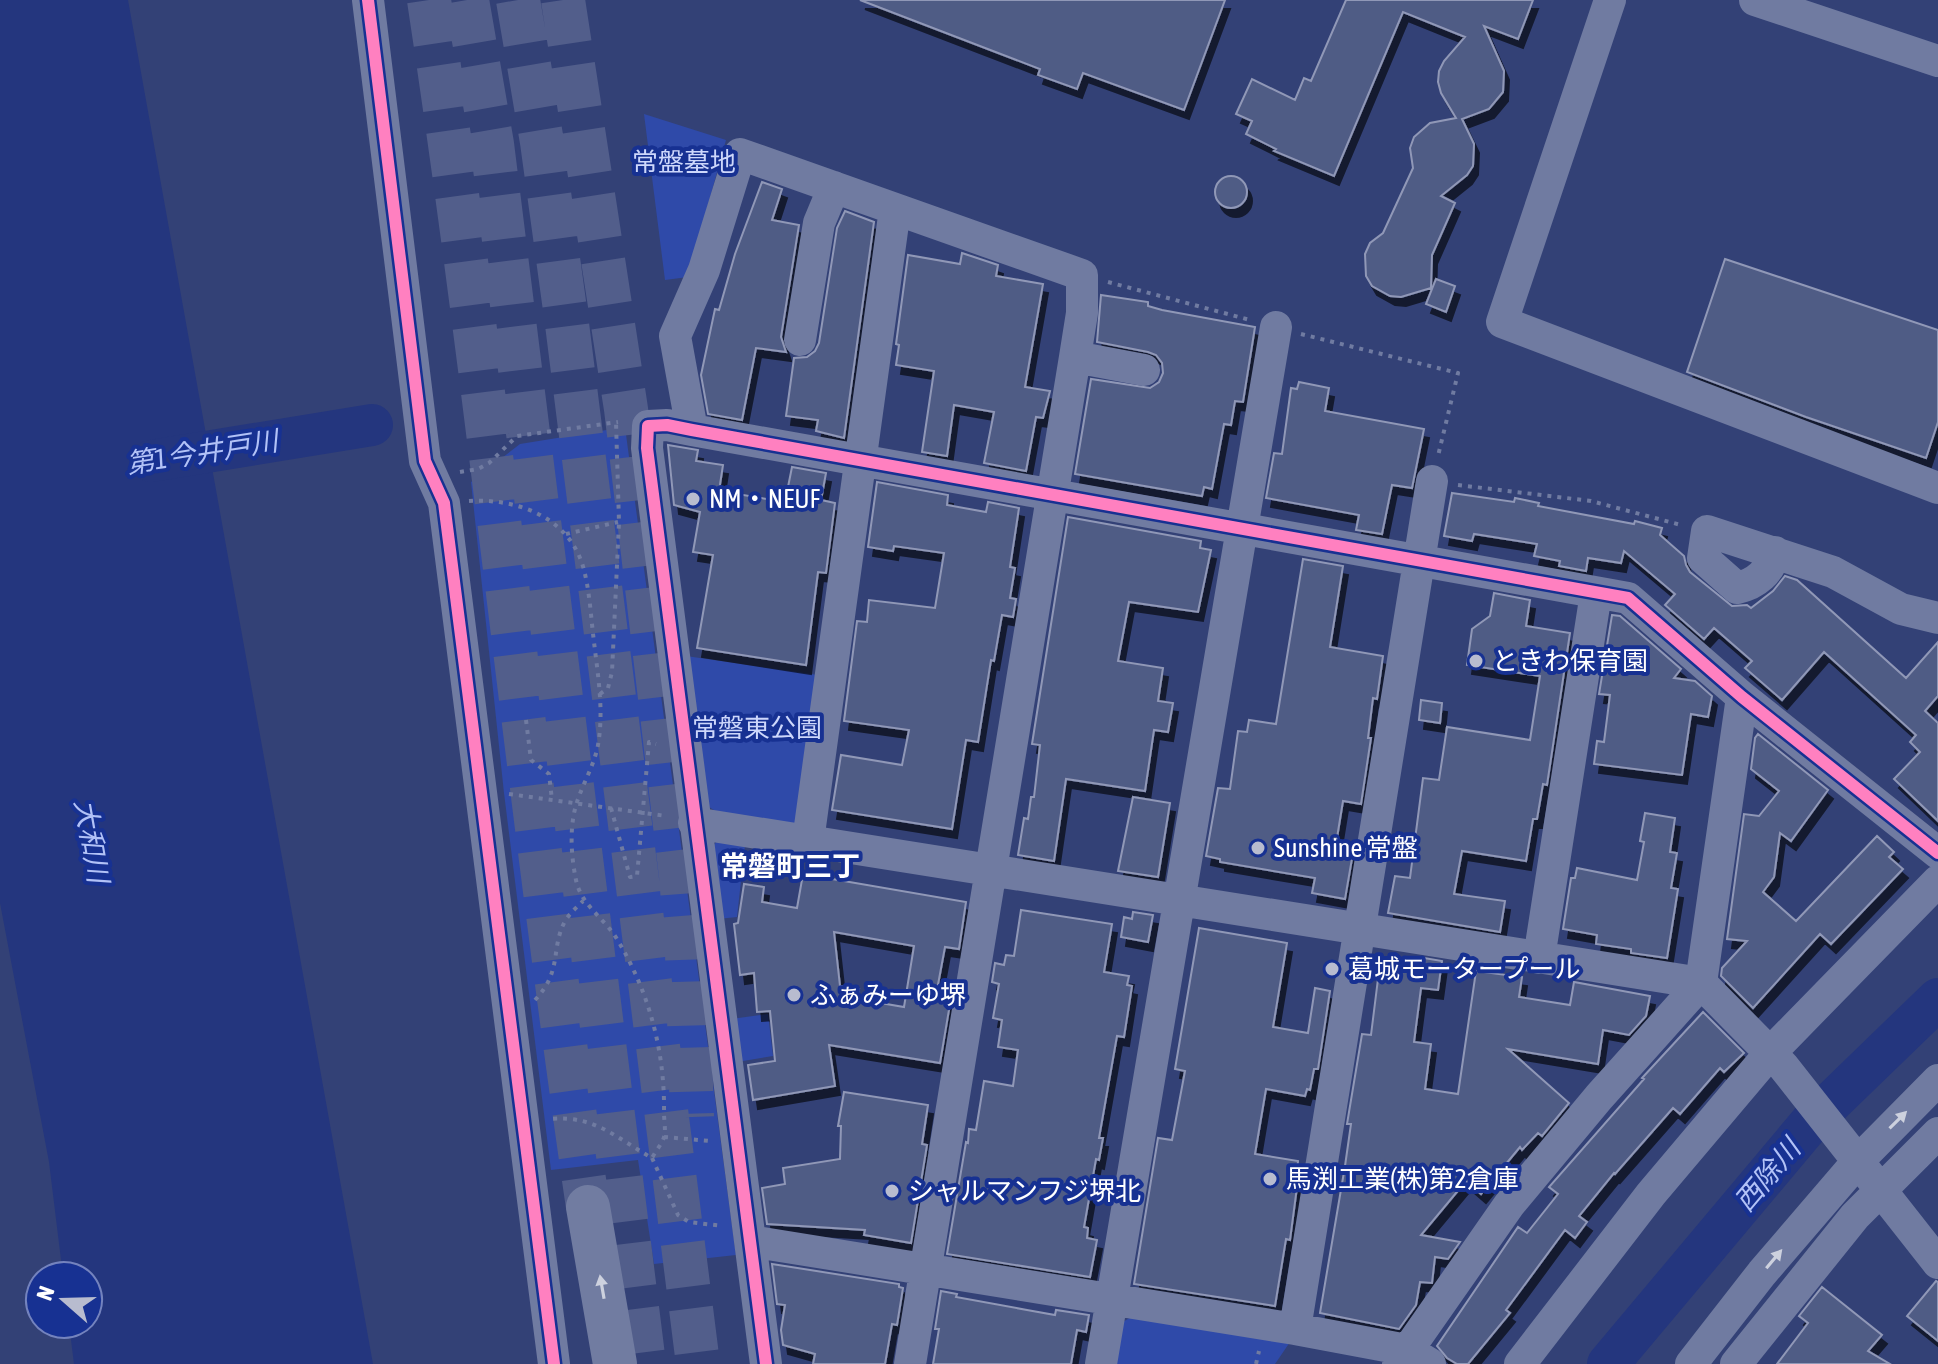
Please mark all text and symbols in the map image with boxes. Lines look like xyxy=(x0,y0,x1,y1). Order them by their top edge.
park label: 常盤墓地 xyxy=(632,147,736,177)
water label: 第1今井戸川 xyxy=(124,424,283,480)
place label: NM・NEUF xyxy=(709,484,821,514)
marker: NM・NEUF xyxy=(684,490,702,508)
place label: ときわ保育園 xyxy=(1492,646,1648,676)
marker: ときわ保育園 xyxy=(1467,652,1485,670)
park label: 常磐東公園 xyxy=(692,713,822,743)
water label: 大和川 xyxy=(69,797,116,888)
place label: Sunshine 常盤 xyxy=(1274,833,1418,863)
marker: Sunshine 常盤 xyxy=(1249,839,1267,857)
district label: 常磐町三丁 xyxy=(720,850,860,882)
place label: 葛城モータープール xyxy=(1348,954,1580,984)
marker: 葛城モータープール xyxy=(1323,960,1341,978)
place label: ふぁみーゆ堺 xyxy=(810,980,966,1010)
marker: ふぁみーゆ堺 xyxy=(785,986,803,1004)
one-way arrow xyxy=(1889,1111,1907,1130)
water label: 西除川 xyxy=(1728,1130,1808,1217)
place label: 馬渕工業(株)第2倉庫 xyxy=(1286,1164,1519,1194)
marker: 馬渕工業(株)第2倉庫 xyxy=(1261,1170,1279,1188)
place label: シャルマンフジ堺北 xyxy=(908,1176,1141,1206)
marker: シャルマンフジ堺北 xyxy=(883,1182,901,1200)
one-way arrow xyxy=(1765,1249,1782,1269)
north arrow xyxy=(24,1260,104,1340)
one-way arrow xyxy=(595,1274,607,1299)
text: N xyxy=(31,1283,60,1304)

